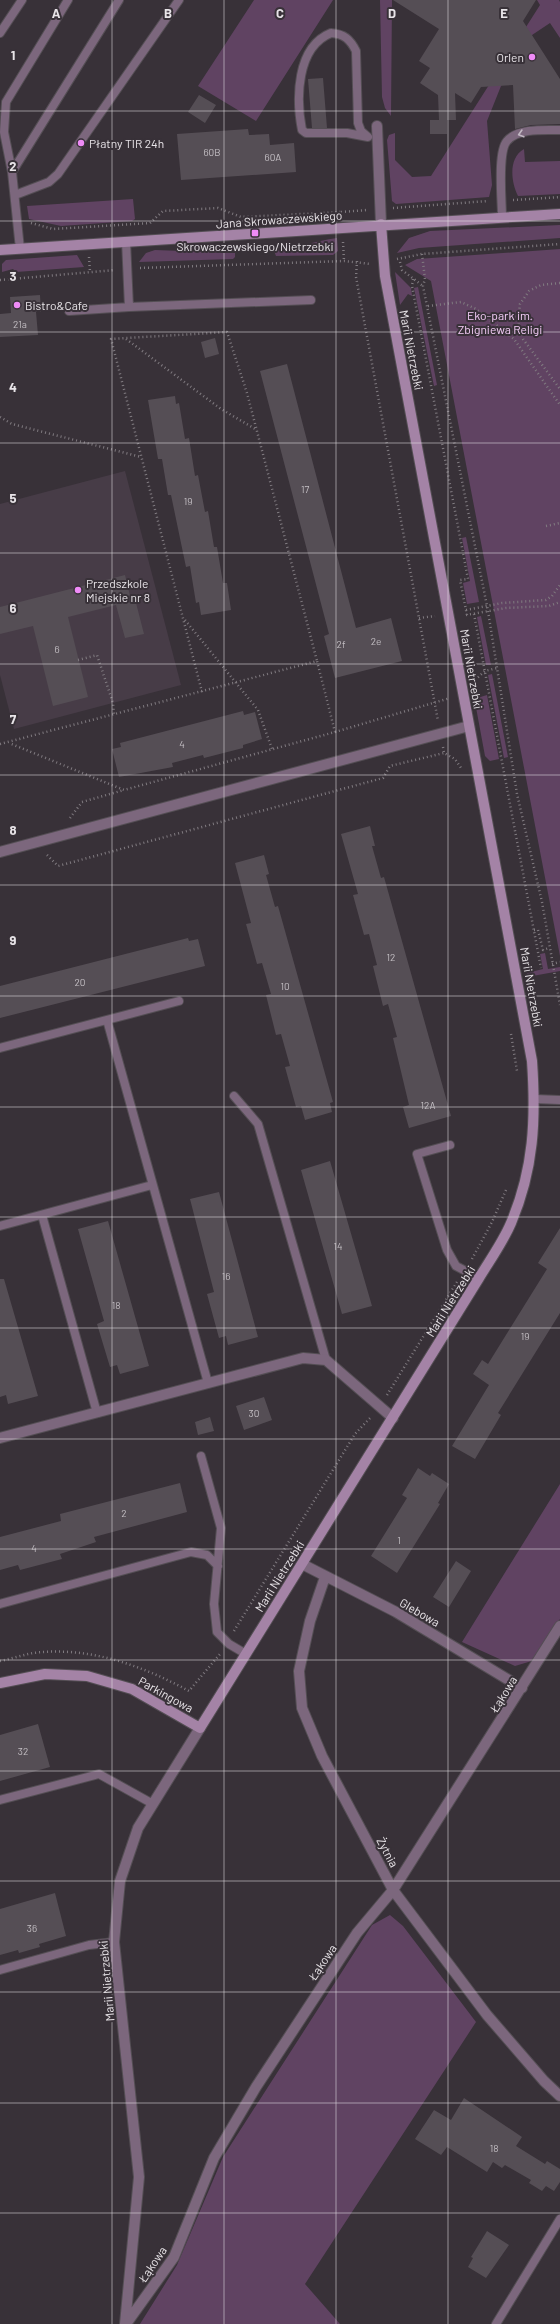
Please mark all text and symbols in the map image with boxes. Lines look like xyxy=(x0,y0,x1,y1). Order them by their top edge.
text: A xyxy=(52,5,61,21)
text: B xyxy=(164,5,172,21)
text: C xyxy=(276,5,284,21)
text: D xyxy=(388,5,396,21)
text: E xyxy=(500,5,508,21)
text: 1 xyxy=(11,47,15,63)
place label: Orlen xyxy=(497,50,524,64)
marker: Orlen xyxy=(527,52,537,62)
one-way arrow xyxy=(518,129,525,138)
place label: Płatny TIR 24h xyxy=(89,136,164,150)
marker: Płatny TIR 24h xyxy=(76,138,86,148)
house number: 60B xyxy=(203,146,221,158)
house number: 60A xyxy=(265,151,281,163)
text: 2 xyxy=(9,158,17,174)
street label: Jana Skrowaczewskiego xyxy=(215,208,343,230)
marker: Skrowaczewskiego/Nietrzebki xyxy=(250,228,260,238)
place label: Skrowaczewskiego/Nietrzebki xyxy=(177,239,334,253)
text: 3 xyxy=(9,268,17,284)
place label: Bistro&Cafe xyxy=(25,298,88,312)
marker: Bistro&Cafe xyxy=(12,300,22,310)
park label: Eko-park im. Zbigniewa Religi xyxy=(458,308,542,336)
street label: Marii Nietrzebki xyxy=(397,309,427,391)
house number: 21a xyxy=(13,318,27,330)
text: 4 xyxy=(9,379,17,395)
house number: 17 xyxy=(301,483,309,495)
text: 5 xyxy=(9,490,17,506)
house number: 19 xyxy=(184,495,192,507)
place label: Przedszkole Miejskie nr 8 xyxy=(86,576,150,604)
marker: Przedszkole Miejskie nr 8 xyxy=(73,585,83,595)
text: 6 xyxy=(10,600,17,616)
street label: Marii Nietrzebki xyxy=(458,628,486,710)
house number: 2e xyxy=(371,635,381,647)
house number: 2f xyxy=(337,638,346,650)
house number: 6 xyxy=(54,643,60,655)
text: 7 xyxy=(10,711,17,727)
house number: 4 xyxy=(179,738,185,750)
text: 8 xyxy=(9,822,17,838)
text: 9 xyxy=(10,932,17,948)
street label: Marii Nietrzebki xyxy=(518,946,546,1028)
house number: 12 xyxy=(387,951,395,963)
house number: 20 xyxy=(74,976,86,988)
house number: 10 xyxy=(280,980,290,992)
house number: 12A xyxy=(421,1099,435,1111)
house number: 14 xyxy=(333,1240,343,1252)
street label: Marii Nietrzebki xyxy=(423,1263,477,1339)
house number: 16 xyxy=(222,1270,230,1282)
house number: 18 xyxy=(112,1299,120,1311)
house number: 19 xyxy=(521,1330,529,1342)
house number: 30 xyxy=(249,1407,259,1419)
house number: 2 xyxy=(121,1507,127,1519)
house number: 1 xyxy=(397,1534,401,1546)
street label: Marii Nietrzebki xyxy=(252,1538,306,1614)
house number: 4 xyxy=(31,1542,37,1554)
street label: Glebowa xyxy=(397,1595,443,1629)
street label: Parkingowa xyxy=(136,1673,196,1715)
street label: Łąkowa xyxy=(486,1673,520,1716)
house number: 32 xyxy=(18,1745,28,1757)
street label: Żytnia xyxy=(374,1835,402,1869)
house number: 36 xyxy=(27,1922,37,1934)
street label: Marii Nietrzebki xyxy=(95,1940,117,2022)
street label: Łąkowa xyxy=(304,1941,339,1983)
house number: 18 xyxy=(490,2142,498,2154)
street label: Łąkowa xyxy=(134,2243,169,2285)

